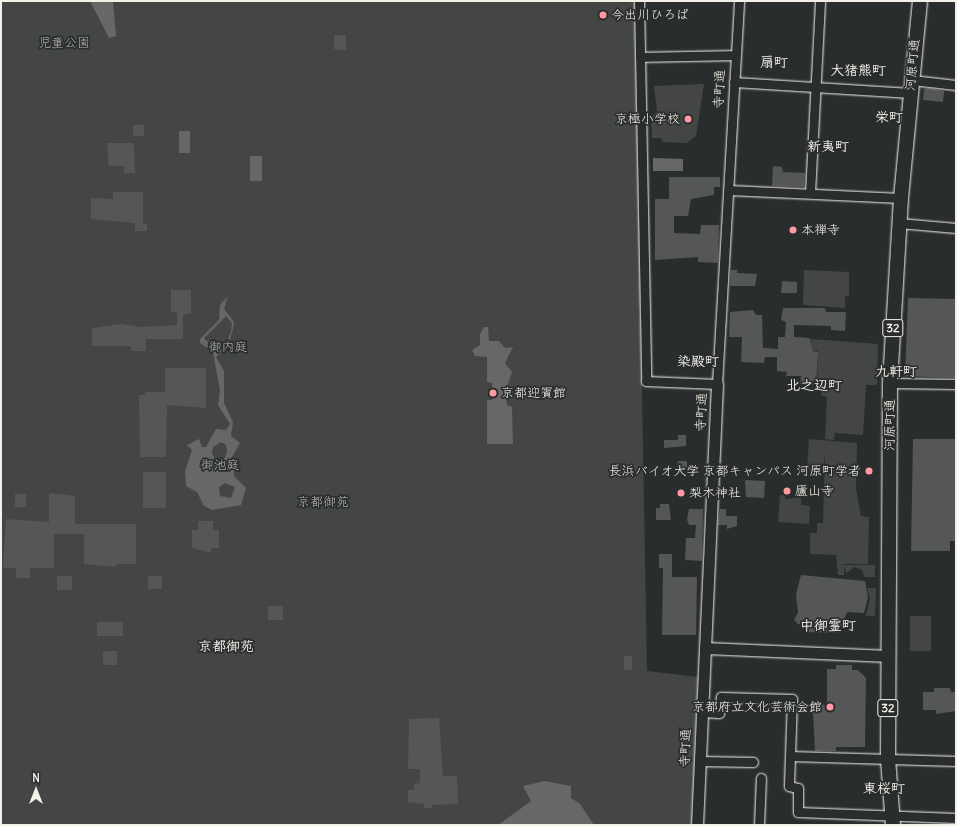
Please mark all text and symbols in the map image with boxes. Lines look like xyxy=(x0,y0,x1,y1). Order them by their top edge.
place label: 今出川ひろば xyxy=(611,7,689,23)
marker: 今出川ひろば xyxy=(598,10,608,20)
park label: 児童公園 xyxy=(38,35,90,51)
street label: 河原町通 xyxy=(903,38,923,92)
district label: 扇町 xyxy=(760,54,788,70)
district label: 大猪熊町 xyxy=(830,62,886,78)
street label: 寺町通 xyxy=(711,69,729,109)
district label: 栄町 xyxy=(875,109,903,125)
place label: 京極小学校 xyxy=(615,111,680,127)
marker: 京極小学校 xyxy=(683,114,693,124)
district label: 新夷町 xyxy=(807,138,849,154)
place label: 本禅寺 xyxy=(801,222,840,238)
marker: 本禅寺 xyxy=(788,225,798,235)
road number: 32 xyxy=(882,318,904,338)
park label: 御内庭 xyxy=(209,339,247,355)
district label: 染殿町 xyxy=(677,353,719,369)
district label: 九軒町 xyxy=(875,363,917,379)
district label: 北之辺町 xyxy=(786,377,842,393)
place label: 京都迎賓館 xyxy=(501,385,566,401)
marker: 京都迎賓館 xyxy=(488,388,498,398)
street label: 寺町通 xyxy=(693,392,711,432)
street label: 河原町通 xyxy=(882,399,898,451)
park label: 御池庭 xyxy=(201,457,239,473)
place label: 長浜バイオ大学 京都キャンパス 河原町学者 xyxy=(608,463,861,479)
marker: 長浜バイオ大学 京都キャンパス 河原町学者 xyxy=(864,466,874,476)
place label: 廬山寺 xyxy=(795,483,834,499)
place label: 梨木神社 xyxy=(689,485,741,501)
marker: 廬山寺 xyxy=(782,486,792,496)
marker: 梨木神社 xyxy=(676,488,686,498)
park label: 京都御苑 xyxy=(297,494,349,510)
district label: 中御霊町 xyxy=(800,617,856,633)
district label: 京都御苑 xyxy=(198,638,254,654)
road number: 32 xyxy=(877,698,899,718)
place label: 京都府立文化芸術会館 xyxy=(692,699,822,715)
marker: 京都府立文化芸術会館 xyxy=(825,702,835,712)
street label: 寺町通 xyxy=(678,728,694,768)
north arrow xyxy=(16,770,56,810)
text: N xyxy=(32,771,40,785)
district label: 東桜町 xyxy=(863,780,905,796)

